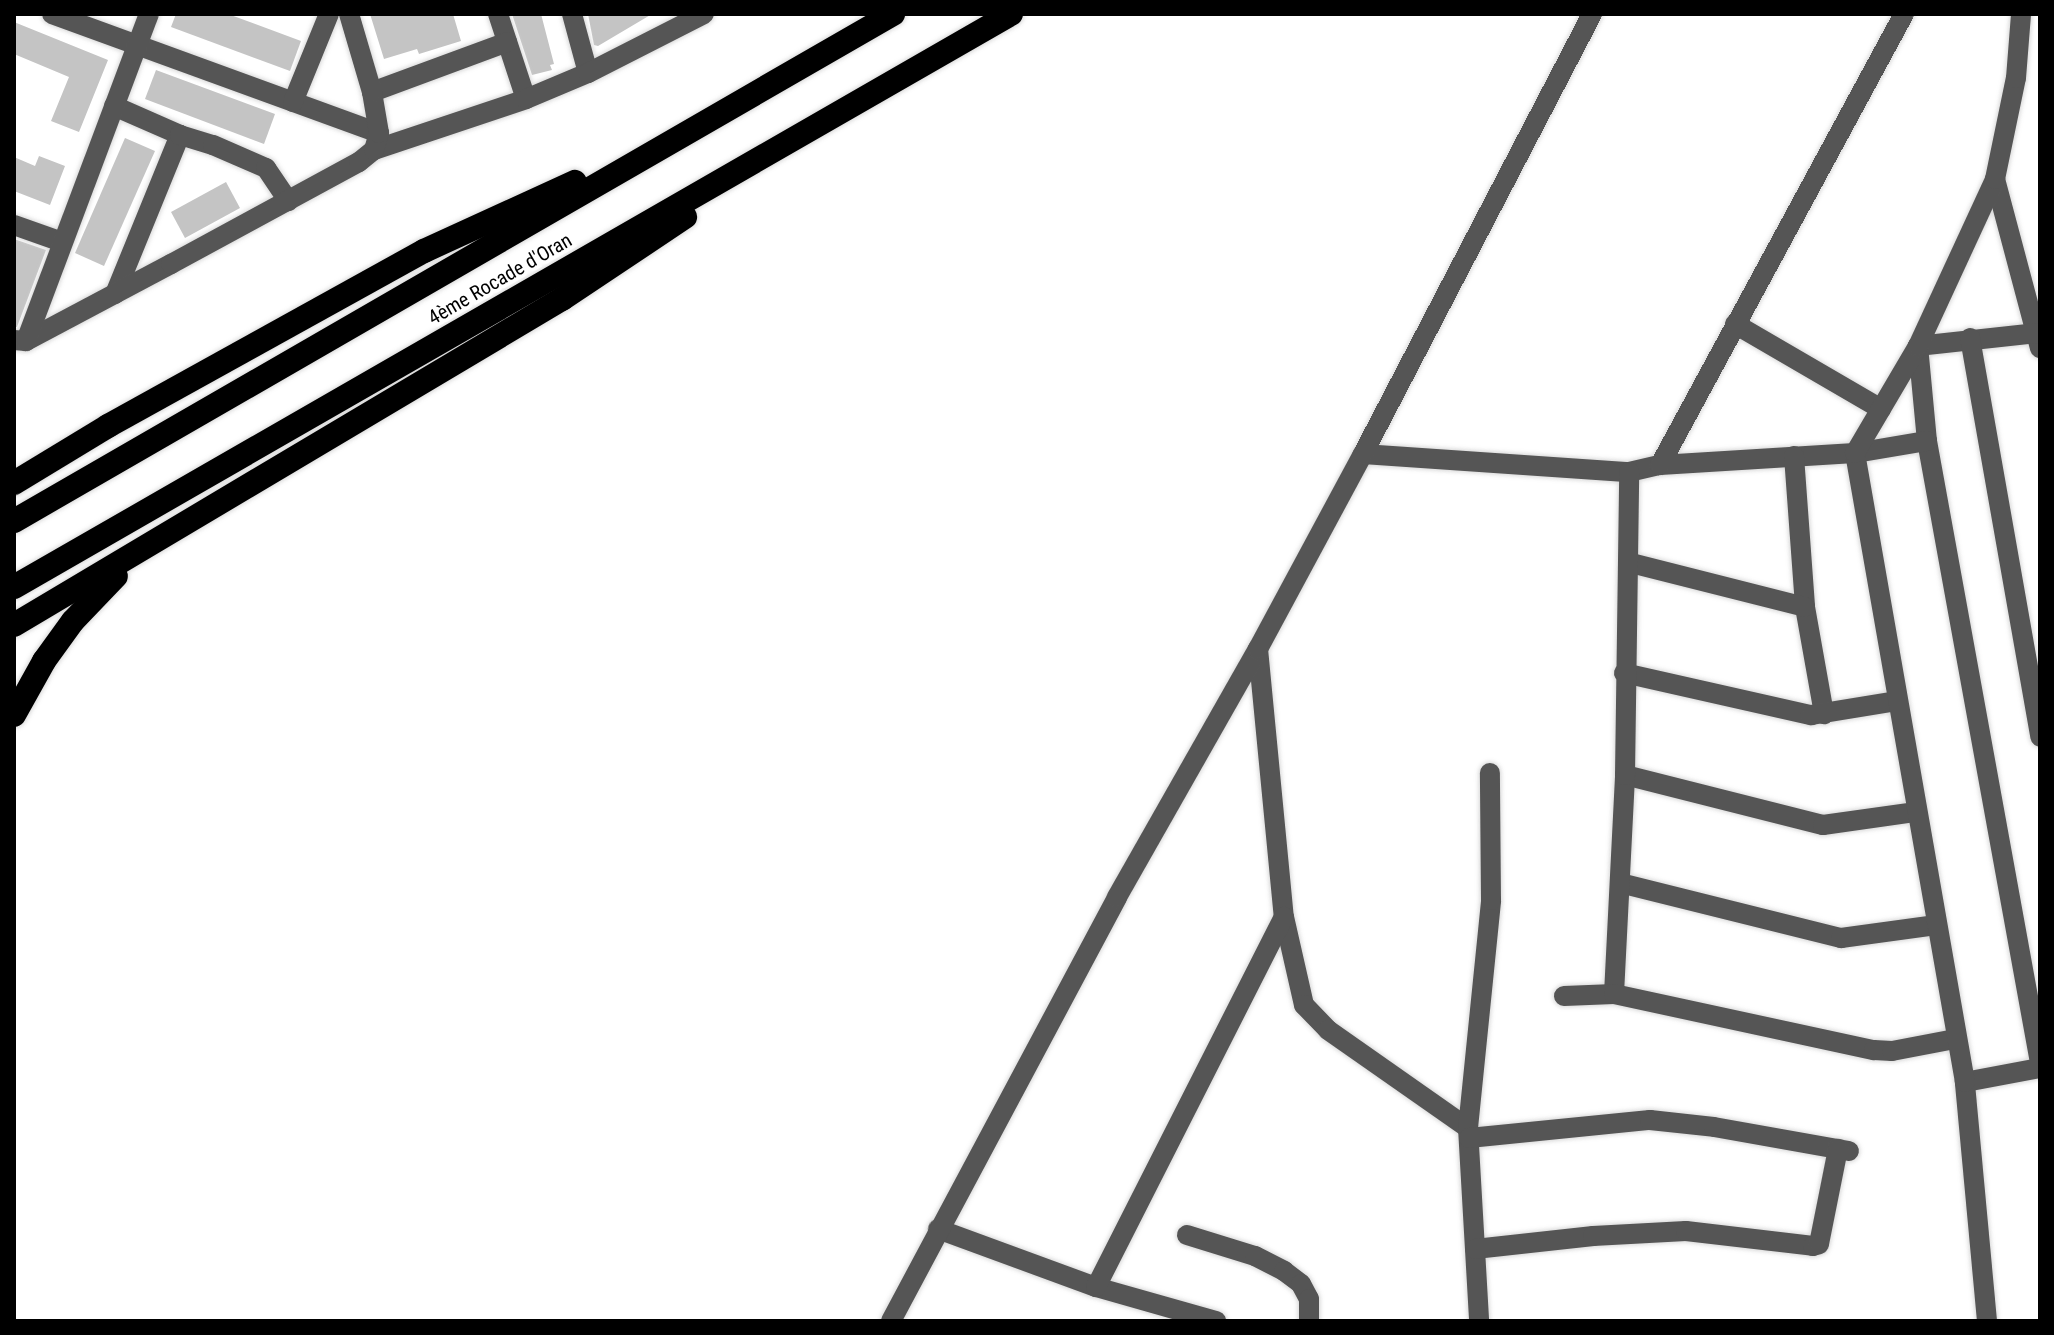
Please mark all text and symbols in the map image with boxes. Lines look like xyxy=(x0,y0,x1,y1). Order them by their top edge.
street label: 4ème Rocade d'Oran xyxy=(424,228,576,330)

